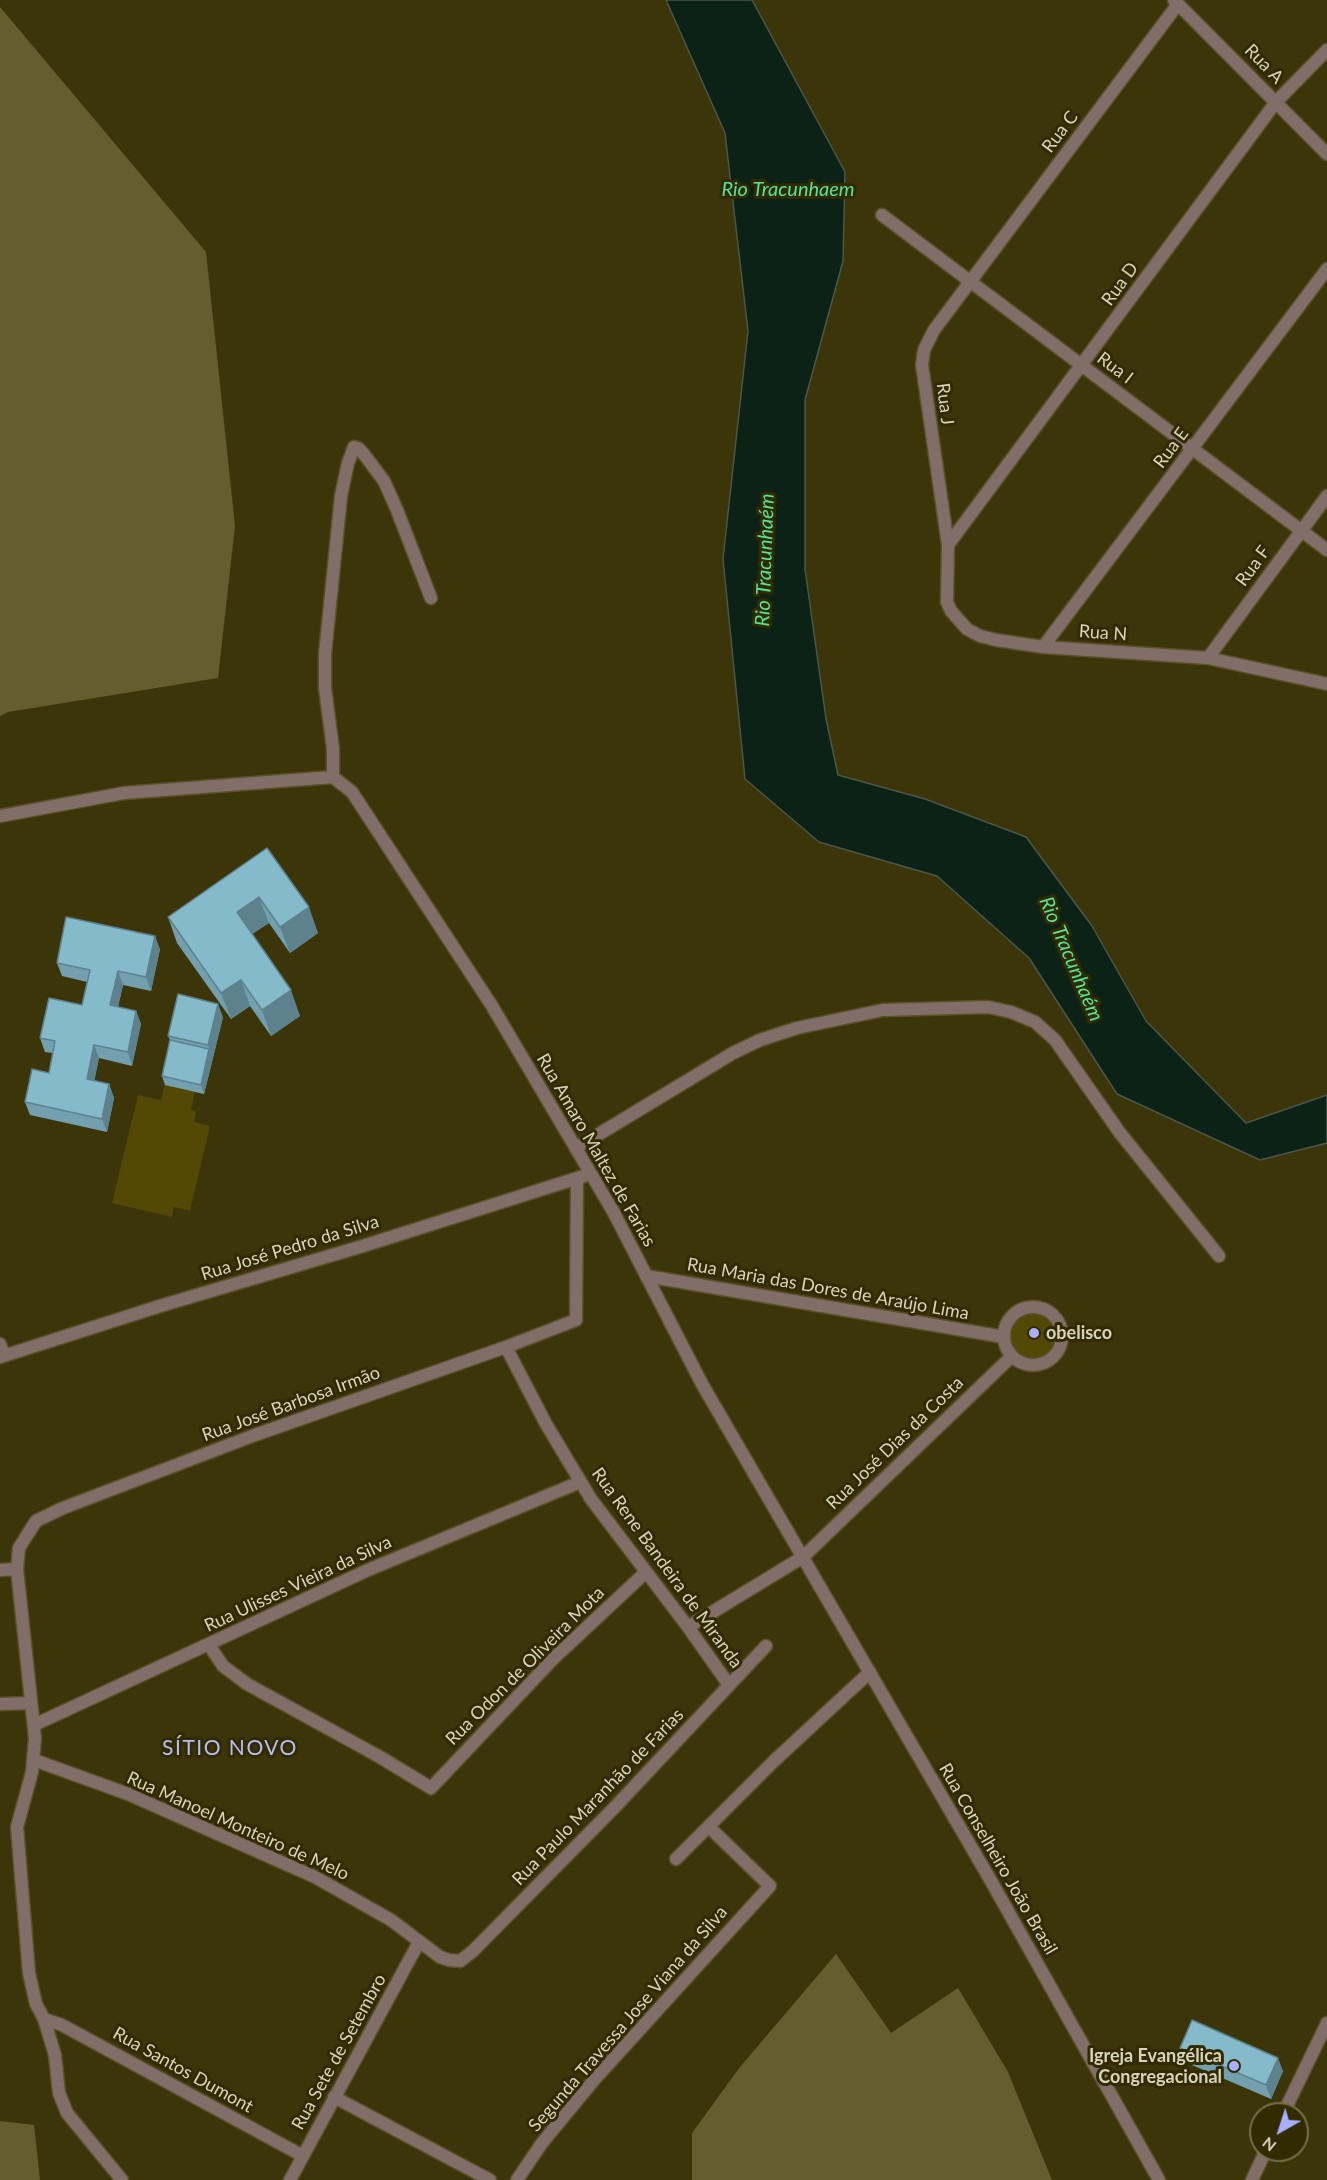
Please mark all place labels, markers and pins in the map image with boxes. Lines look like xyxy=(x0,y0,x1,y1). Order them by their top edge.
place label: obelisco xyxy=(1046,1322,1112,1344)
marker: obelisco xyxy=(1027,1326,1041,1340)
place label: Igreja Evangélica Congregacional xyxy=(1089,2045,1222,2088)
marker: Igreja Evangélica Congregacional xyxy=(1227,2059,1241,2073)

